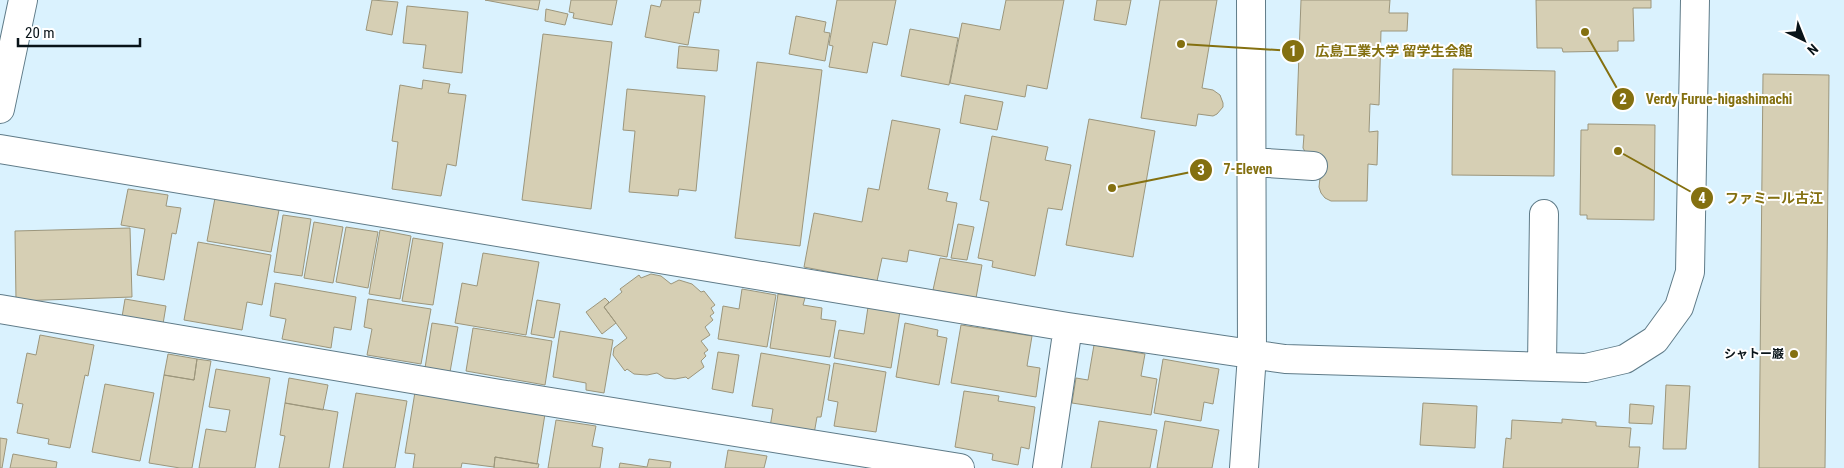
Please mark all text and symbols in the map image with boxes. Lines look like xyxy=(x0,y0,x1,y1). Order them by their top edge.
scale bar xyxy=(18,15,140,47)
north arrow xyxy=(1779,15,1829,65)
text: 20 m xyxy=(25,24,55,42)
callout: 広島工業大学 留学生会館 xyxy=(1281,36,1483,65)
text: N xyxy=(1804,41,1821,58)
text: 1 xyxy=(1289,42,1297,60)
text: 広島工業大学 留学生会館 xyxy=(1315,43,1473,59)
callout: Verdy Furue-higashimachi xyxy=(1611,84,1802,113)
text: 2 xyxy=(1619,90,1627,108)
text: Verdy Furue-higashimachi xyxy=(1646,91,1792,107)
callout: 7-Eleven xyxy=(1188,155,1282,184)
text: 3 xyxy=(1197,161,1205,179)
text: 7-Eleven xyxy=(1224,161,1273,177)
callout: ファミール古江 xyxy=(1690,184,1833,213)
text: 4 xyxy=(1698,189,1706,207)
text: ファミール古江 xyxy=(1725,190,1823,206)
place label: シャトー巌 xyxy=(1724,347,1784,361)
marker: シャトー巌 xyxy=(1788,348,1800,360)

